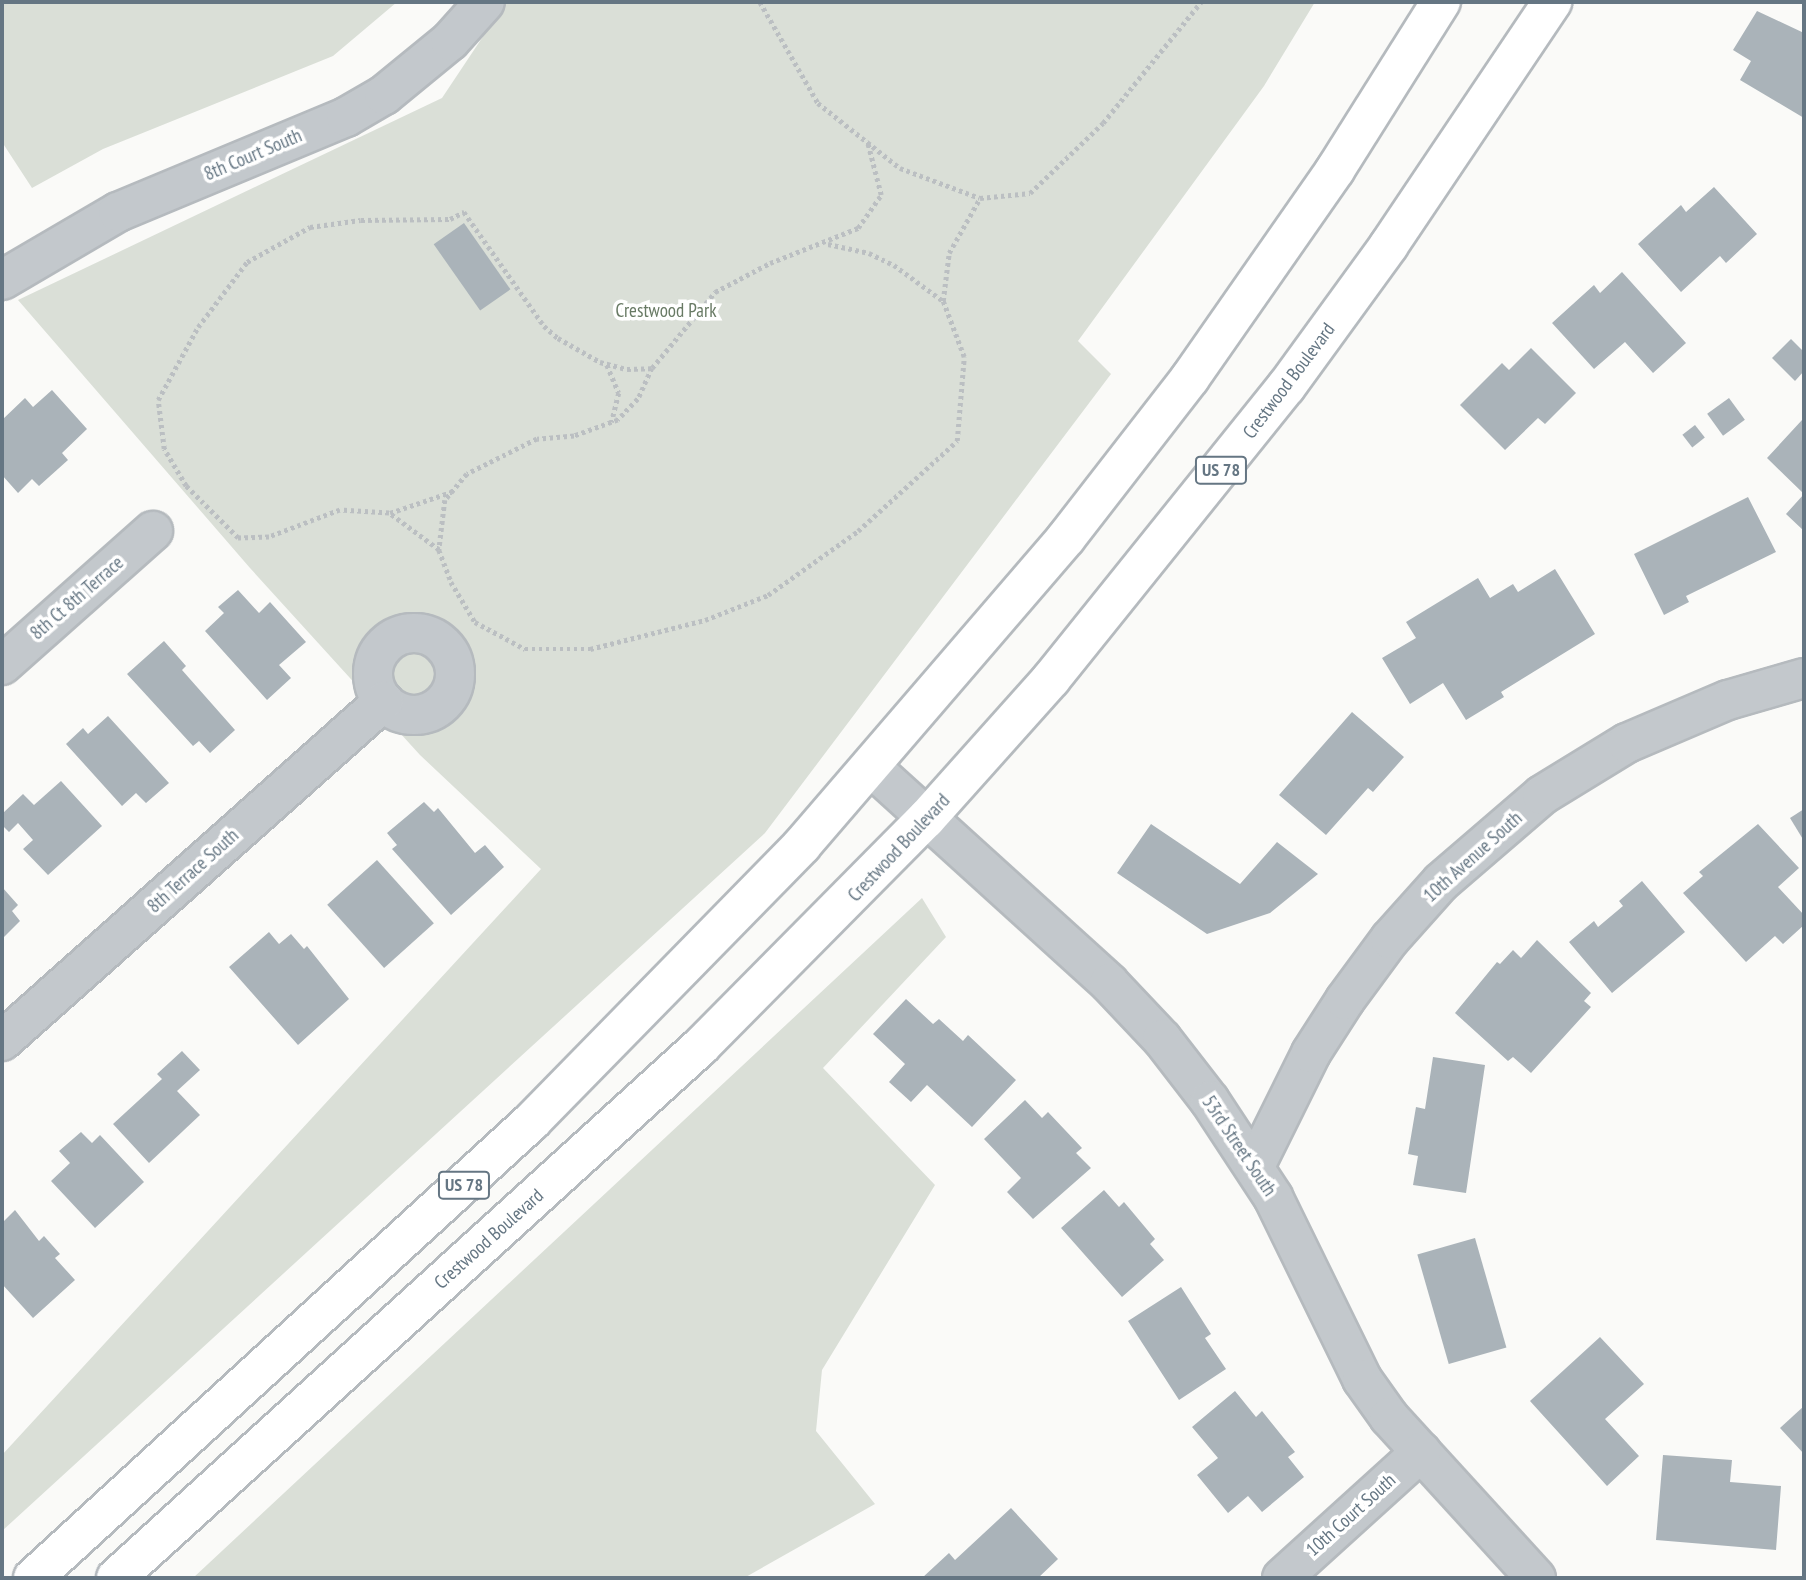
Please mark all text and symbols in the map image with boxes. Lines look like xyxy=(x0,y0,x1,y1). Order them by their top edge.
street label: 8th Court South xyxy=(201,124,305,186)
park label: Crestwood Park xyxy=(615,300,717,322)
street label: Crestwood Boulevard xyxy=(1238,319,1340,443)
road number: US 78 xyxy=(1195,456,1247,484)
street label: 8th Ct 8th Terrace xyxy=(26,551,128,645)
street label: Crestwood Boulevard xyxy=(843,790,955,906)
street label: 10th Avenue South xyxy=(1419,807,1527,907)
street label: 8th Terrace South xyxy=(143,824,243,918)
street label: 53rd Street South xyxy=(1197,1092,1281,1200)
road number: US 78 xyxy=(438,1170,490,1200)
street label: Crestwood Boulevard xyxy=(430,1184,548,1294)
street label: 10th Court South xyxy=(1302,1469,1400,1561)

